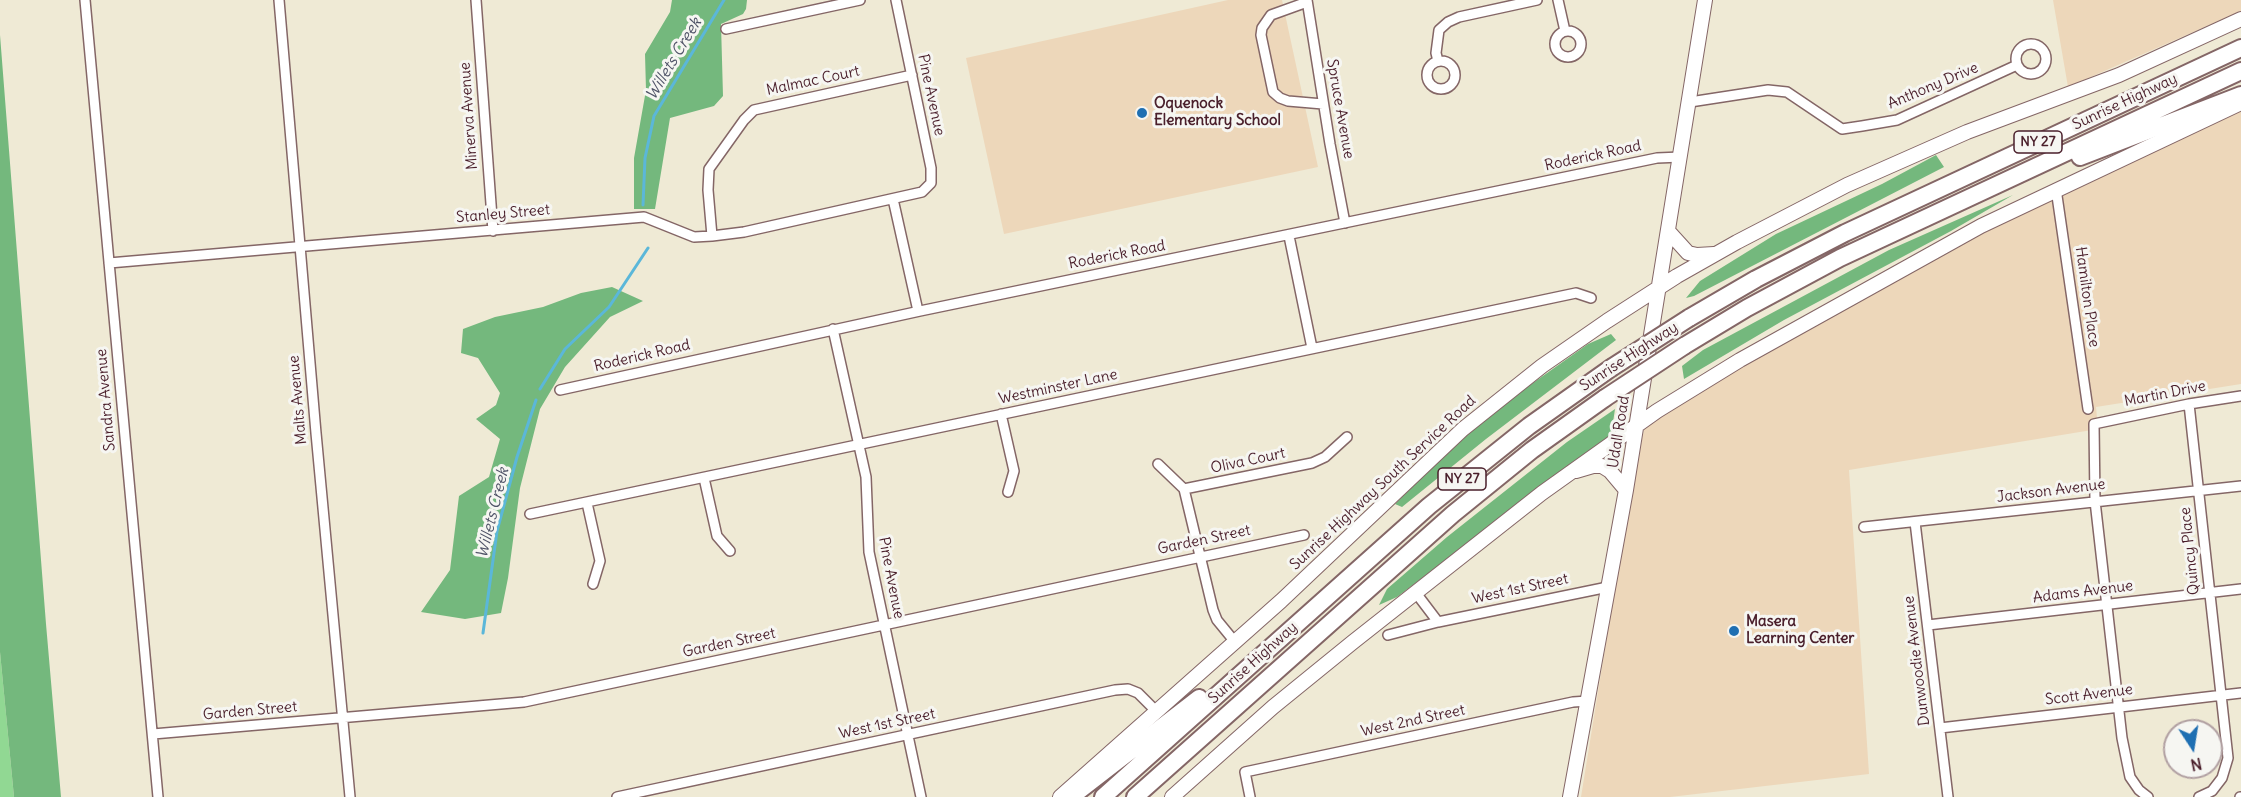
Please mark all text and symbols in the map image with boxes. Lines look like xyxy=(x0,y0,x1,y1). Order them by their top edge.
water label: Willets Creek xyxy=(642,15,706,103)
street label: Pine Avenue xyxy=(914,53,948,137)
street label: Spruce Avenue xyxy=(1322,58,1358,160)
street label: Anthony Drive xyxy=(1885,59,1981,113)
street label: Minerva Avenue xyxy=(456,62,482,170)
street label: Malmac Court xyxy=(765,62,861,100)
street label: Sunrise Highway xyxy=(2070,70,2180,134)
place label: Oquenock Elementary School xyxy=(1154,95,1281,130)
marker: Oquenock Elementary School xyxy=(1135,106,1149,120)
road number: NY 27 xyxy=(2014,131,2062,153)
street label: Roderick Road xyxy=(1543,137,1643,175)
street label: Stanley Street xyxy=(455,201,551,227)
street label: Roderick Road xyxy=(1067,237,1167,273)
street label: Hamilton Place xyxy=(2071,246,2103,348)
street label: Sunrise Highway xyxy=(1576,319,1682,395)
street label: Roderick Road xyxy=(592,336,692,376)
street label: Sandra Avenue xyxy=(93,348,119,452)
street label: Malts Avenue xyxy=(285,355,311,445)
street label: Westminster Lane xyxy=(997,366,1119,408)
street label: Martin Drive xyxy=(2123,377,2207,411)
street label: Sunrise Highway South Service Road xyxy=(1286,392,1480,574)
street label: Udall Road xyxy=(1604,395,1634,469)
street label: Oliva Court xyxy=(1209,444,1287,478)
water label: Willets Creek xyxy=(473,466,513,560)
road number: NY 27 xyxy=(1438,468,1486,490)
street label: Jackson Avenue xyxy=(1996,475,2106,507)
street label: Quincy Place xyxy=(2176,506,2204,596)
street label: Garden Street xyxy=(1156,521,1252,559)
street label: Pine Avenue xyxy=(874,536,908,620)
street label: West 1st Street xyxy=(1470,570,1570,608)
street label: Adams Avenue xyxy=(2032,577,2134,607)
street label: Dunwoodie Avenue xyxy=(1900,595,1934,727)
place label: Masera Learning Center xyxy=(1746,613,1854,648)
street label: Sunrise Highway xyxy=(1205,618,1301,708)
street label: Garden Street xyxy=(681,624,777,662)
marker: Masera Learning Center xyxy=(1727,624,1741,638)
street label: Scott Avenue xyxy=(2044,681,2134,709)
street label: Garden Street xyxy=(202,698,298,724)
street label: West 2nd Street xyxy=(1359,701,1467,741)
street label: West 1st Street xyxy=(837,705,937,743)
north arrow xyxy=(2163,719,2223,779)
text: N xyxy=(2189,754,2204,776)

